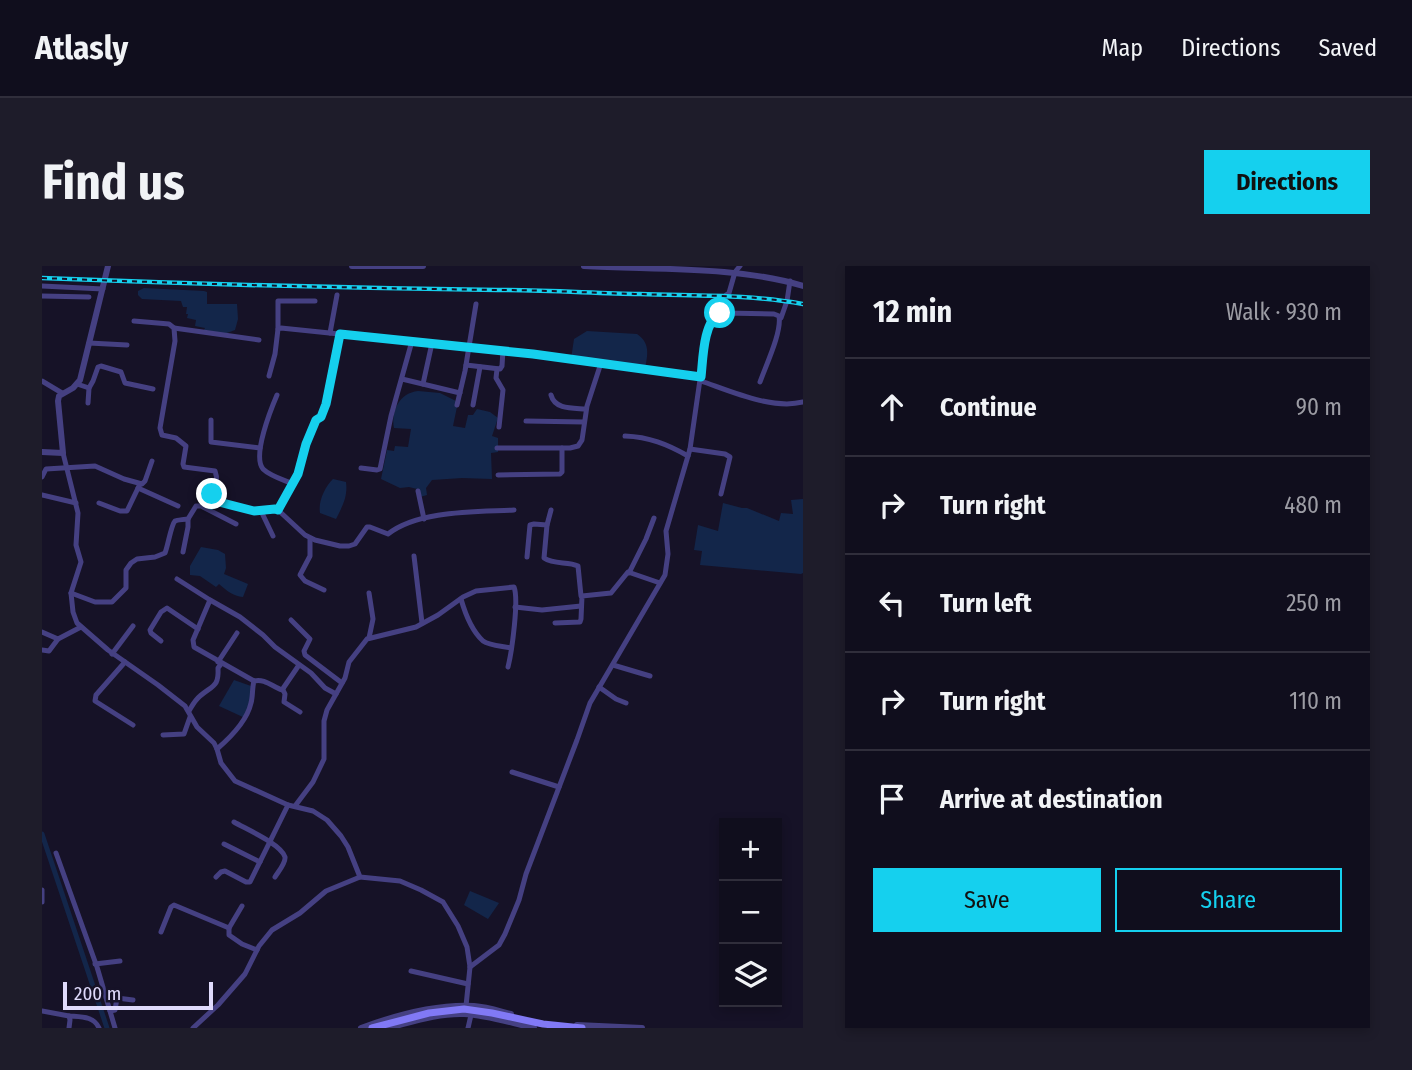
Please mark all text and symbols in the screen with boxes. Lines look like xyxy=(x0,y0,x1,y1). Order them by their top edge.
text: Atlasly xyxy=(35,28,128,68)
text: Map xyxy=(1102,34,1143,62)
text: Directions xyxy=(1181,34,1280,62)
text: Saved xyxy=(1318,34,1377,62)
button: Directions xyxy=(1204,150,1370,214)
text: Find us xyxy=(42,153,185,212)
text: 12 min xyxy=(873,294,952,330)
route start xyxy=(704,297,735,328)
text: Walk · 930 m xyxy=(1226,298,1342,326)
icon: ahead xyxy=(873,388,911,426)
text: Continue xyxy=(940,392,1037,423)
text: 90 m xyxy=(1296,393,1342,421)
route end xyxy=(196,478,227,509)
icon: right xyxy=(873,486,911,524)
text: Turn right xyxy=(940,490,1046,521)
text: 480 m xyxy=(1284,491,1342,519)
icon: left xyxy=(873,584,911,622)
text: Turn left xyxy=(940,588,1032,619)
text: 250 m xyxy=(1286,589,1342,617)
icon: right xyxy=(873,682,911,720)
text: Turn right xyxy=(940,686,1046,717)
text: 110 m xyxy=(1289,687,1342,715)
icon: arrive xyxy=(873,780,911,818)
text: Arrive at destination xyxy=(940,784,1163,815)
map controls xyxy=(719,818,782,1007)
button: + xyxy=(719,818,782,881)
button: Save xyxy=(873,868,1101,932)
button: Share xyxy=(1115,868,1342,932)
button: − xyxy=(719,881,782,944)
button: layers xyxy=(719,944,782,1007)
scale bar xyxy=(63,979,214,1011)
text: 200 m xyxy=(74,982,121,1005)

